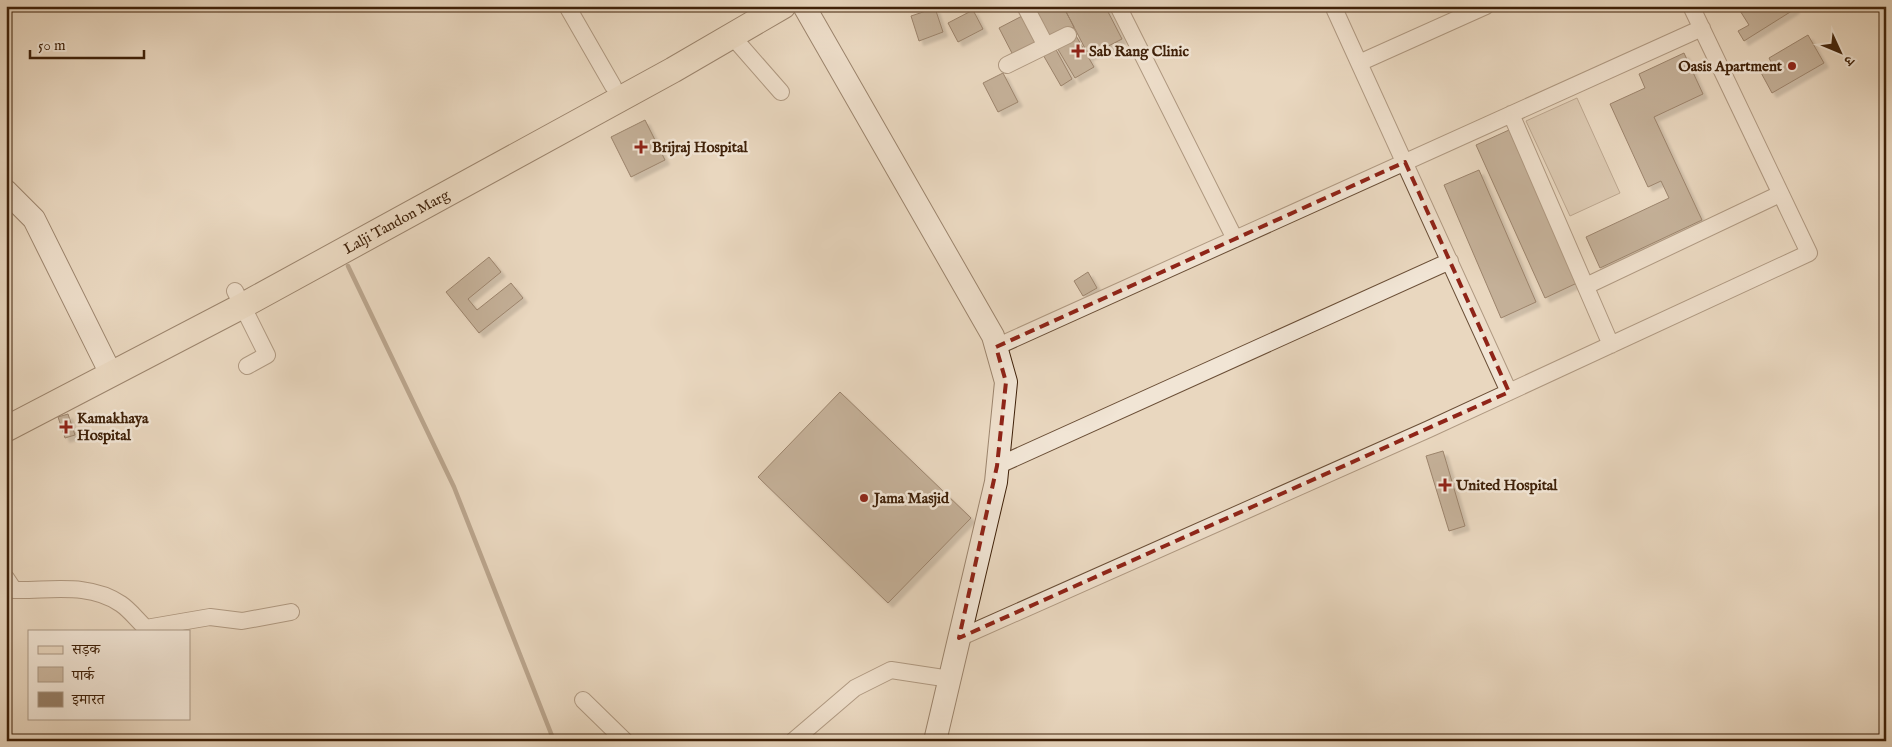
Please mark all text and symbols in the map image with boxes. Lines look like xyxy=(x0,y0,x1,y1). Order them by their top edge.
scale bar xyxy=(30,28,144,60)
north arrow xyxy=(1814,28,1864,78)
text: 50 m xyxy=(38,36,66,55)
place label: Sab Rang Clinic xyxy=(1089,42,1189,61)
marker: Sab Rang Clinic xyxy=(1071,44,1085,58)
text: उ xyxy=(1839,51,1858,70)
place label: Oasis Apartment xyxy=(1678,57,1783,76)
marker: Oasis Apartment xyxy=(1786,60,1798,72)
place label: Brijraj Hospital xyxy=(652,138,748,157)
marker: Brijraj Hospital xyxy=(634,140,648,154)
street label: Lalji Tandon Marg xyxy=(340,185,454,259)
place label: Kamakhaya Hospital xyxy=(77,409,149,445)
marker: Kamakhaya Hospital xyxy=(59,420,73,434)
place label: United Hospital xyxy=(1455,476,1558,495)
marker: United Hospital xyxy=(1438,478,1452,492)
place label: Jama Masjid xyxy=(872,489,950,508)
marker: Jama Masjid xyxy=(858,492,870,504)
legend xyxy=(28,630,190,720)
text: सड़क xyxy=(71,640,101,659)
text: पार्क xyxy=(71,666,95,685)
text: इमारत xyxy=(71,690,106,709)

